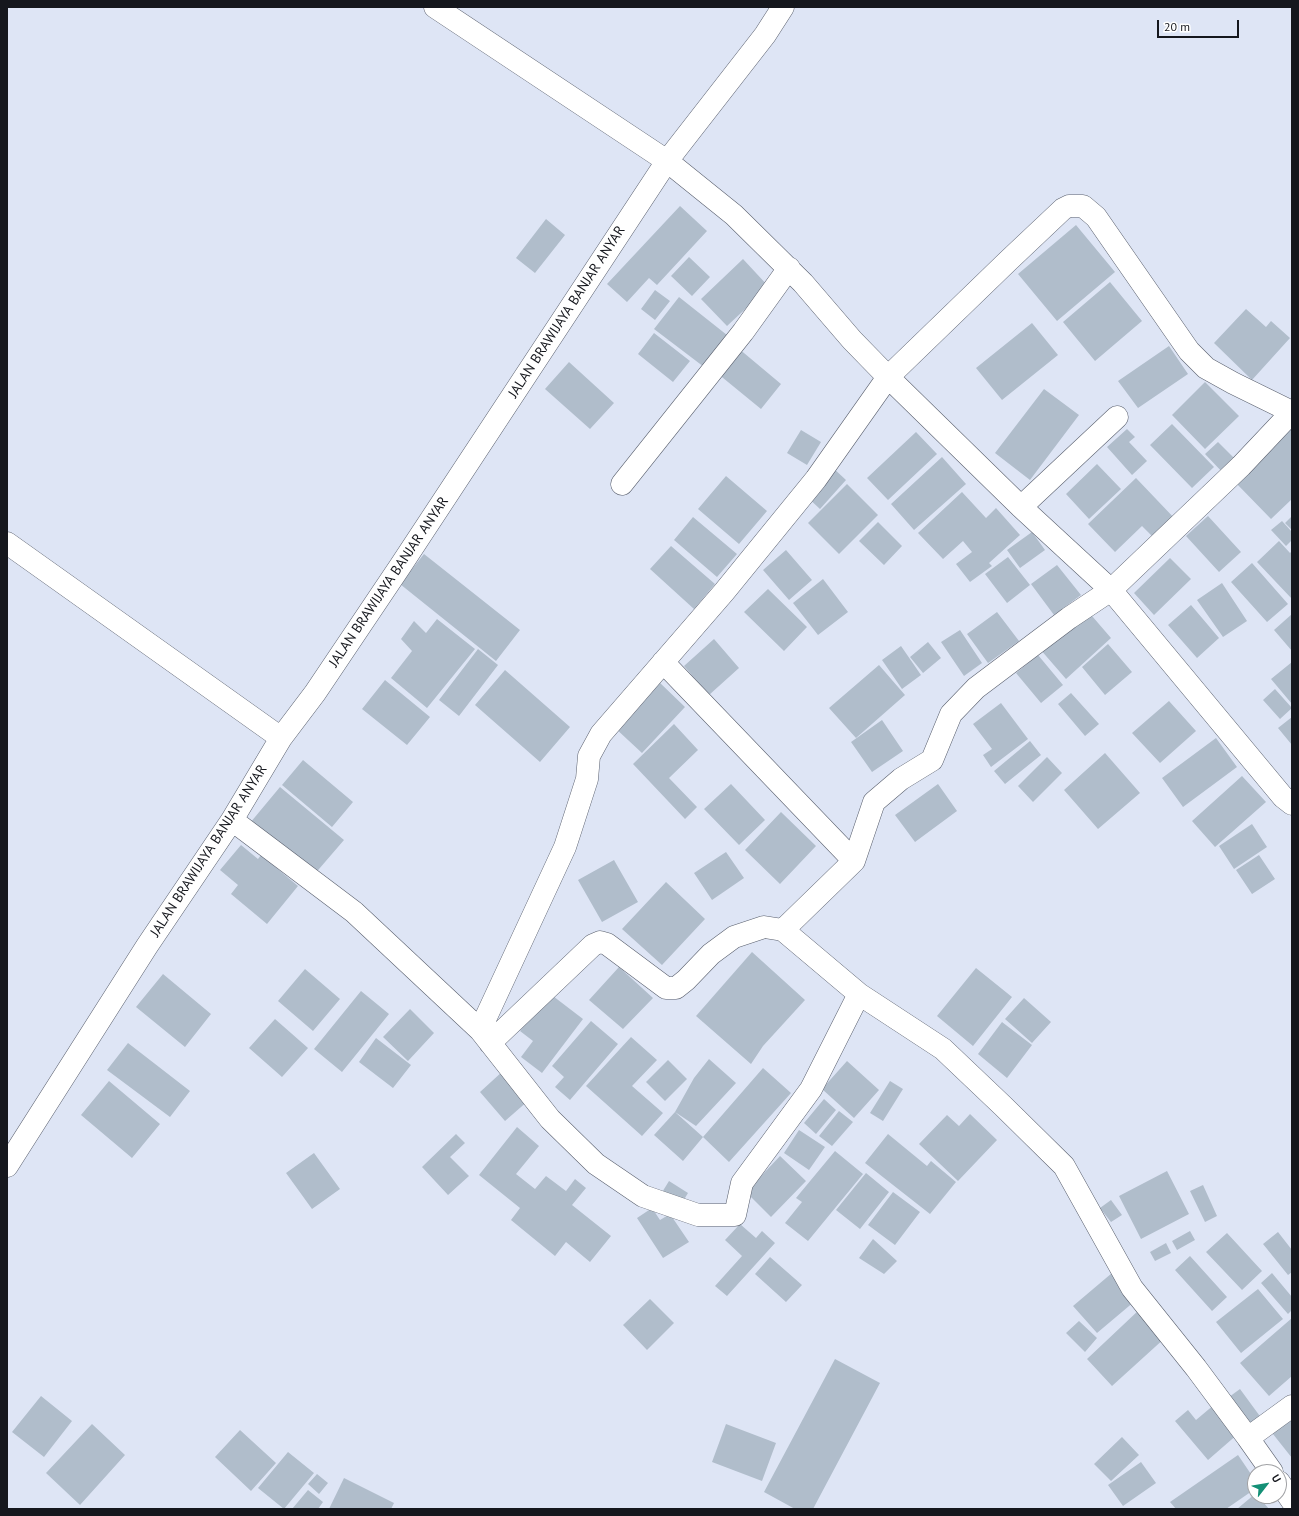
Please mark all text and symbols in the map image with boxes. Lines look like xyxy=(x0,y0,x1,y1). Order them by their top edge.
scale bar xyxy=(1159,12,1241,38)
text: 20 m xyxy=(1164,19,1190,34)
street label: JALAN BRAWIJAYA BANJAR ANYAR xyxy=(505,223,629,401)
street label: JALAN BRAWIJAYA BANJAR ANYAR xyxy=(326,494,452,670)
street label: JALAN BRAWIJAYA BANJAR ANYAR xyxy=(147,762,271,940)
north arrow xyxy=(1247,1464,1287,1504)
text: U xyxy=(1269,1472,1284,1485)

